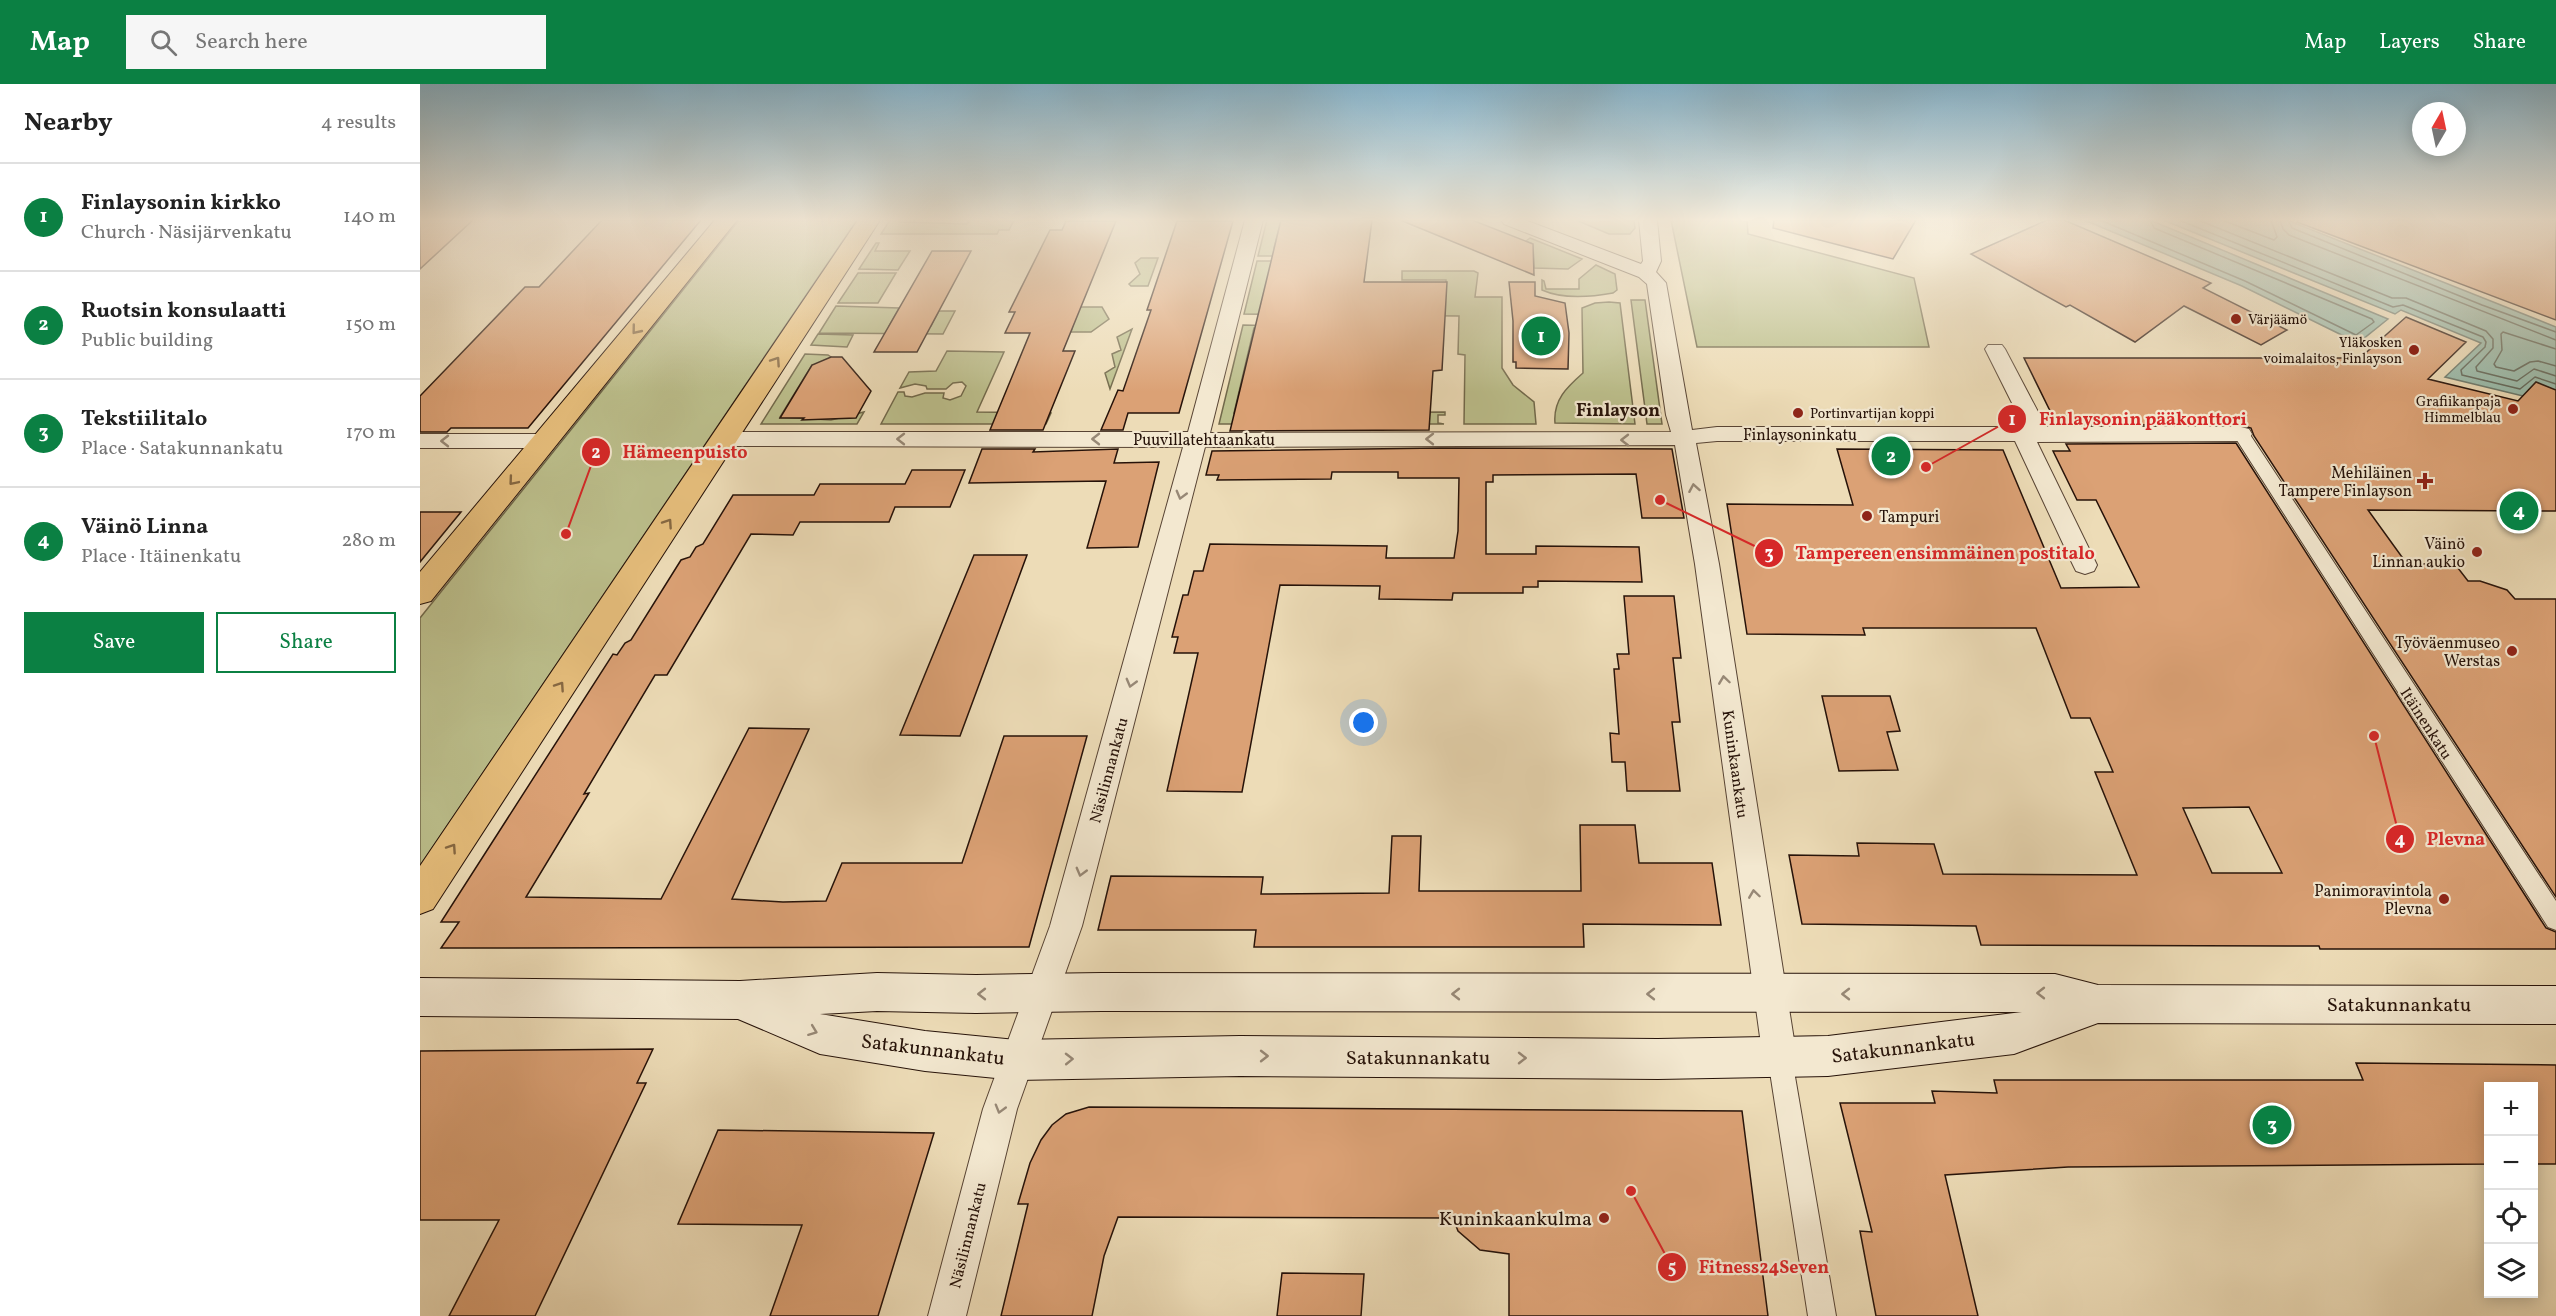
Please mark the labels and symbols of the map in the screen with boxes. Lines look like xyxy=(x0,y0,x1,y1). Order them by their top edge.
north arrow xyxy=(2412,102,2466,156)
place label: Värjäämö xyxy=(2248,311,2307,330)
marker: Värjäämö xyxy=(2229,312,2243,326)
pin: 1 xyxy=(1522,314,1560,358)
one-way arrow xyxy=(633,323,644,334)
place label: Yläkosken voimalaitos, Finlayson xyxy=(2264,334,2402,369)
marker: Yläkosken voimalaitos, Finlayson xyxy=(2407,343,2421,357)
one-way arrow xyxy=(769,356,780,367)
place label: Grafiikanpaja Himmelblau xyxy=(2416,393,2501,428)
district label: Finlayson xyxy=(1576,399,1660,424)
callout: Finlaysonin pääkonttori xyxy=(1997,401,2259,437)
marker: Grafiikanpaja Himmelblau xyxy=(2506,402,2520,416)
place label: Portinvartijan koppi xyxy=(1810,405,1935,424)
marker: Portinvartijan koppi xyxy=(1791,406,1805,420)
text: 1 xyxy=(2008,408,2016,433)
text: Finlaysonin pääkonttori xyxy=(2039,408,2247,433)
street label: Finlaysoninkatu xyxy=(1743,425,1857,447)
street label: Puuvillatehtaankatu xyxy=(1133,430,1275,452)
one-way arrow xyxy=(896,433,905,445)
one-way arrow xyxy=(1091,433,1100,445)
one-way arrow xyxy=(1425,433,1434,445)
callout: Hämeenpuisto xyxy=(581,434,760,470)
one-way arrow xyxy=(1620,434,1629,446)
pin: 2 xyxy=(1872,434,1910,478)
one-way arrow xyxy=(441,435,450,447)
text: 2 xyxy=(591,441,601,466)
text: Hämeenpuisto xyxy=(622,441,748,466)
place label: Mehiläinen Tampere Finlayson xyxy=(2279,463,2412,503)
marker: Mehiläinen Tampere Finlayson xyxy=(2416,472,2434,490)
one-way arrow xyxy=(509,474,520,485)
one-way arrow xyxy=(1689,483,1701,492)
pin: 4 xyxy=(2500,488,2538,534)
one-way arrow xyxy=(1175,490,1188,500)
place label: Tampuri xyxy=(1879,507,1939,529)
marker: Tampuri xyxy=(1860,509,1874,523)
one-way arrow xyxy=(661,519,672,530)
place label: Väinö Linnan aukio xyxy=(2372,534,2465,574)
callout: Tampereen ensimmäinen postitalo xyxy=(1754,535,2107,571)
text: 3 xyxy=(1764,542,1774,567)
text: Tampereen ensimmäinen postitalo xyxy=(1795,542,2095,567)
marker: Väinö Linnan aukio xyxy=(2470,545,2484,559)
place label: Työväenmuseo Werstas xyxy=(2395,633,2500,673)
marker: Työväenmuseo Werstas xyxy=(2505,644,2519,658)
one-way arrow xyxy=(1718,676,1730,685)
one-way arrow xyxy=(1125,678,1138,688)
one-way arrow xyxy=(553,681,564,692)
street label: Itäinenkatu xyxy=(2394,684,2457,764)
your location xyxy=(1349,708,1378,737)
street label: Kuninkaankatu xyxy=(1716,709,1753,820)
street label: Näsilinnankatu xyxy=(1085,715,1135,826)
callout: Plevna xyxy=(2385,821,2497,857)
text: 4 xyxy=(2395,828,2406,853)
text: Plevna xyxy=(2427,828,2485,853)
one-way arrow xyxy=(445,844,457,854)
one-way arrow xyxy=(1075,867,1088,877)
place label: Panimoravintola Plevna xyxy=(2314,881,2432,921)
one-way arrow xyxy=(1749,890,1761,899)
marker: Panimoravintola Plevna xyxy=(2437,892,2451,906)
one-way arrow xyxy=(2036,987,2045,999)
one-way arrow xyxy=(977,988,986,1000)
one-way arrow xyxy=(1451,988,1460,1000)
one-way arrow xyxy=(1646,988,1655,1000)
one-way arrow xyxy=(1841,988,1850,1000)
street label: Satakunnankatu xyxy=(2327,992,2471,1020)
one-way arrow xyxy=(808,1023,818,1036)
street label: Satakunnankatu xyxy=(1830,1026,1977,1072)
street label: Satakunnankatu xyxy=(859,1028,1006,1074)
street label: Satakunnankatu xyxy=(1346,1045,1490,1073)
one-way arrow xyxy=(1259,1050,1268,1063)
one-way arrow xyxy=(1517,1052,1526,1064)
one-way arrow xyxy=(1064,1053,1073,1065)
pin: 3 xyxy=(2252,1102,2292,1148)
one-way arrow xyxy=(995,1103,1007,1114)
street label: Näsilinnankatu xyxy=(945,1180,993,1291)
place label: Kuninkaankulma xyxy=(1439,1206,1592,1234)
marker: Kuninkaankulma xyxy=(1597,1211,1611,1225)
callout: Fitness24Seven xyxy=(1657,1249,1842,1285)
text: 5 xyxy=(1668,1256,1676,1281)
text: Fitness24Seven xyxy=(1699,1256,1829,1281)

